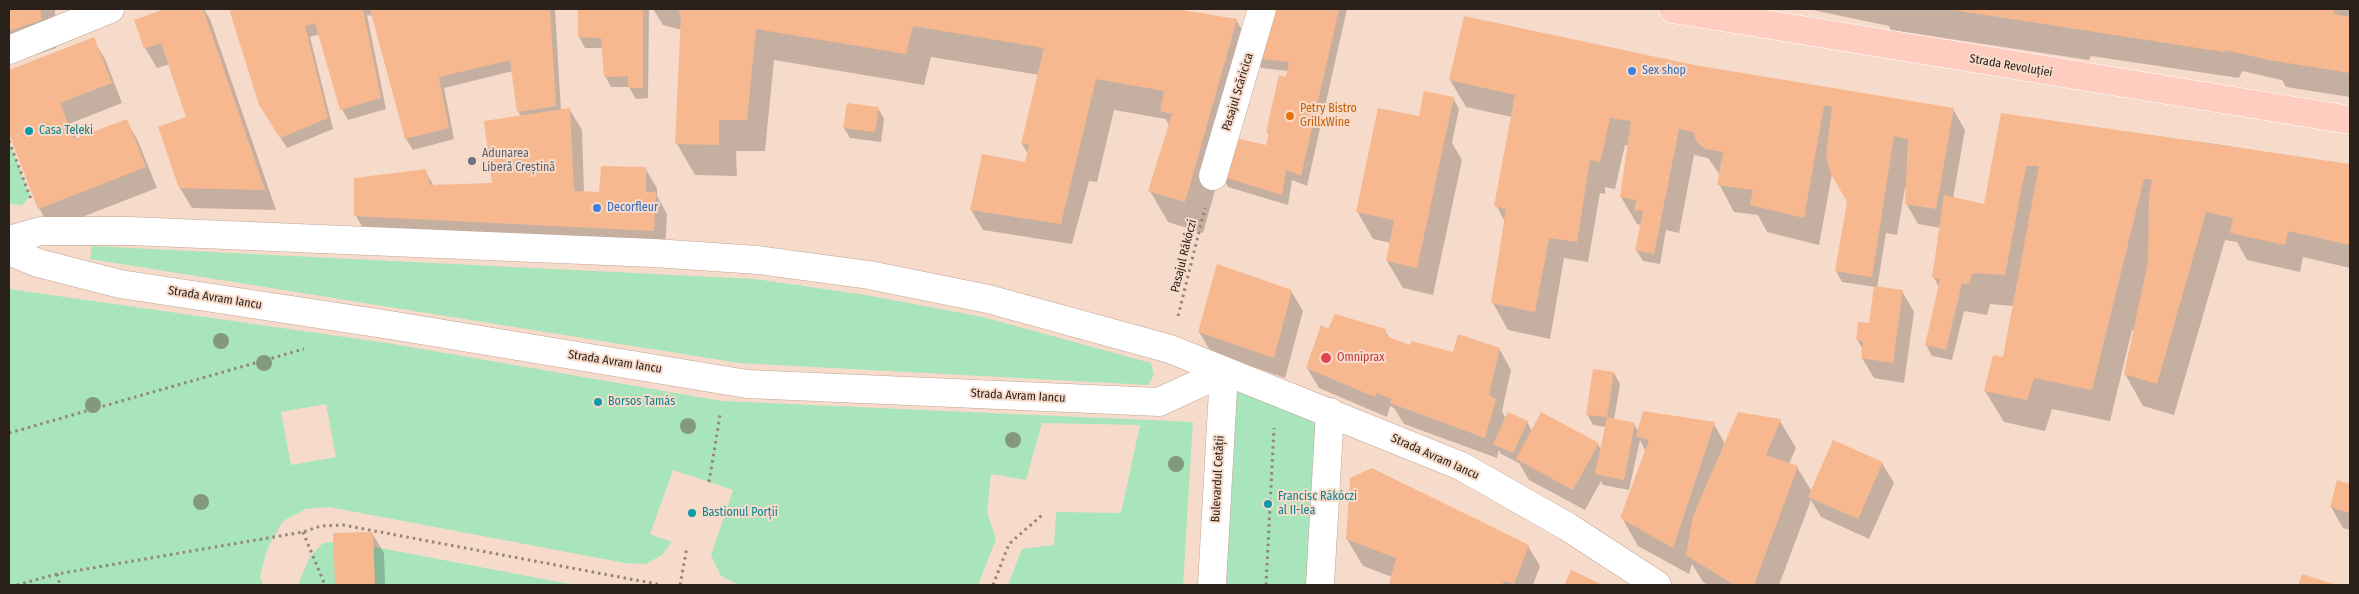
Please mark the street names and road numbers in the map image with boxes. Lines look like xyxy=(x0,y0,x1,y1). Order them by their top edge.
street label: Pasajul Scăricica xyxy=(1219,51,1257,133)
street label: Strada Revoluției xyxy=(1968,52,2054,80)
street label: Pasajul Rákóczi xyxy=(1168,218,1200,294)
street label: Strada Avram Iancu xyxy=(167,283,263,313)
street label: Strada Avram Iancu xyxy=(567,347,663,377)
street label: Strada Avram Iancu xyxy=(970,386,1066,406)
street label: Strada Avram Iancu xyxy=(1389,431,1481,483)
street label: Bulevardul Cetății xyxy=(1209,435,1227,523)

